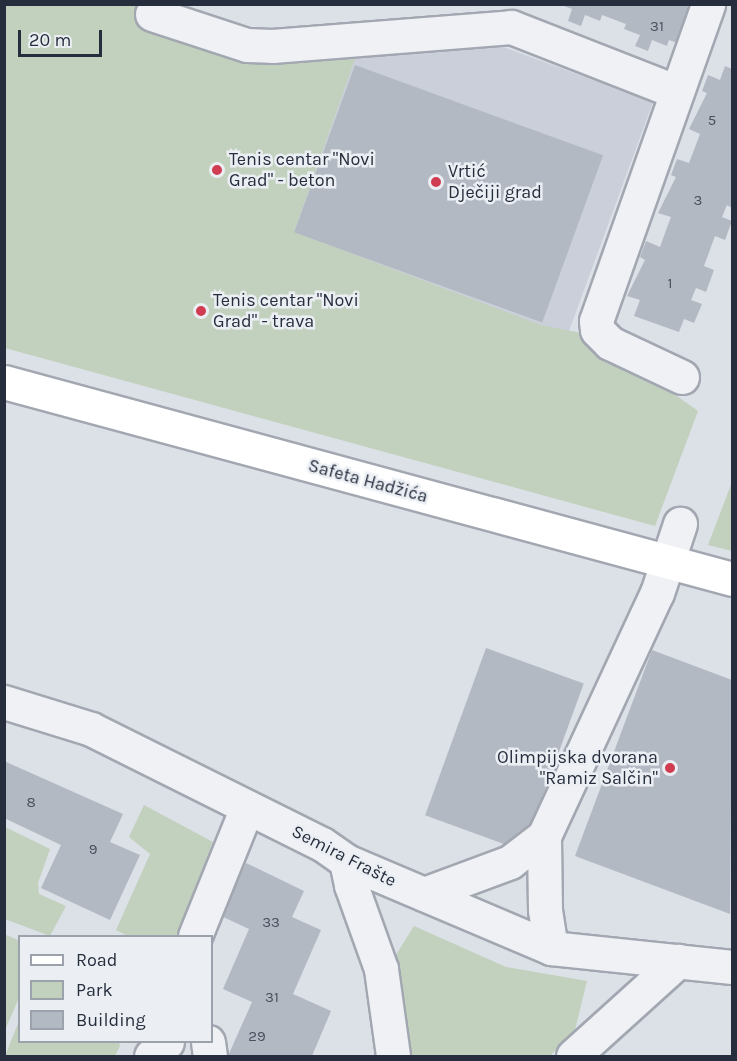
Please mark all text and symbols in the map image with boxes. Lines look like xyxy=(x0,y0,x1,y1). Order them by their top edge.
scale bar xyxy=(21,18,105,56)
house number: 31 xyxy=(650,18,664,36)
text: 20 m xyxy=(29,29,71,51)
house number: 5 xyxy=(708,112,716,130)
place label: Tenis centar "Novi Grad" - beton xyxy=(229,149,375,192)
place label: Vrtić Dječiji grad xyxy=(448,161,542,204)
marker: Tenis centar "Novi Grad" - beton xyxy=(210,163,224,177)
marker: Vrtić Dječiji grad xyxy=(429,175,443,189)
house number: 3 xyxy=(694,192,702,210)
house number: 1 xyxy=(668,275,672,293)
place label: Tenis centar "Novi Grad" - trava xyxy=(213,290,359,332)
marker: Tenis centar "Novi Grad" - trava xyxy=(194,304,208,318)
street label: Safeta Hadžića xyxy=(306,455,430,507)
place label: Olimpijska dvorana "Ramiz Salčin" xyxy=(497,747,658,789)
marker: Olimpijska dvorana "Ramiz Salčin" xyxy=(663,761,677,775)
house number: 8 xyxy=(26,794,36,812)
street label: Semira Frašte xyxy=(288,820,400,892)
house number: 9 xyxy=(89,841,97,859)
house number: 33 xyxy=(262,914,280,932)
legend xyxy=(18,935,213,1043)
text: Road xyxy=(76,949,117,971)
text: Park xyxy=(76,979,113,1001)
house number: 31 xyxy=(265,989,279,1007)
text: Building xyxy=(76,1009,146,1031)
house number: 29 xyxy=(248,1028,266,1046)

